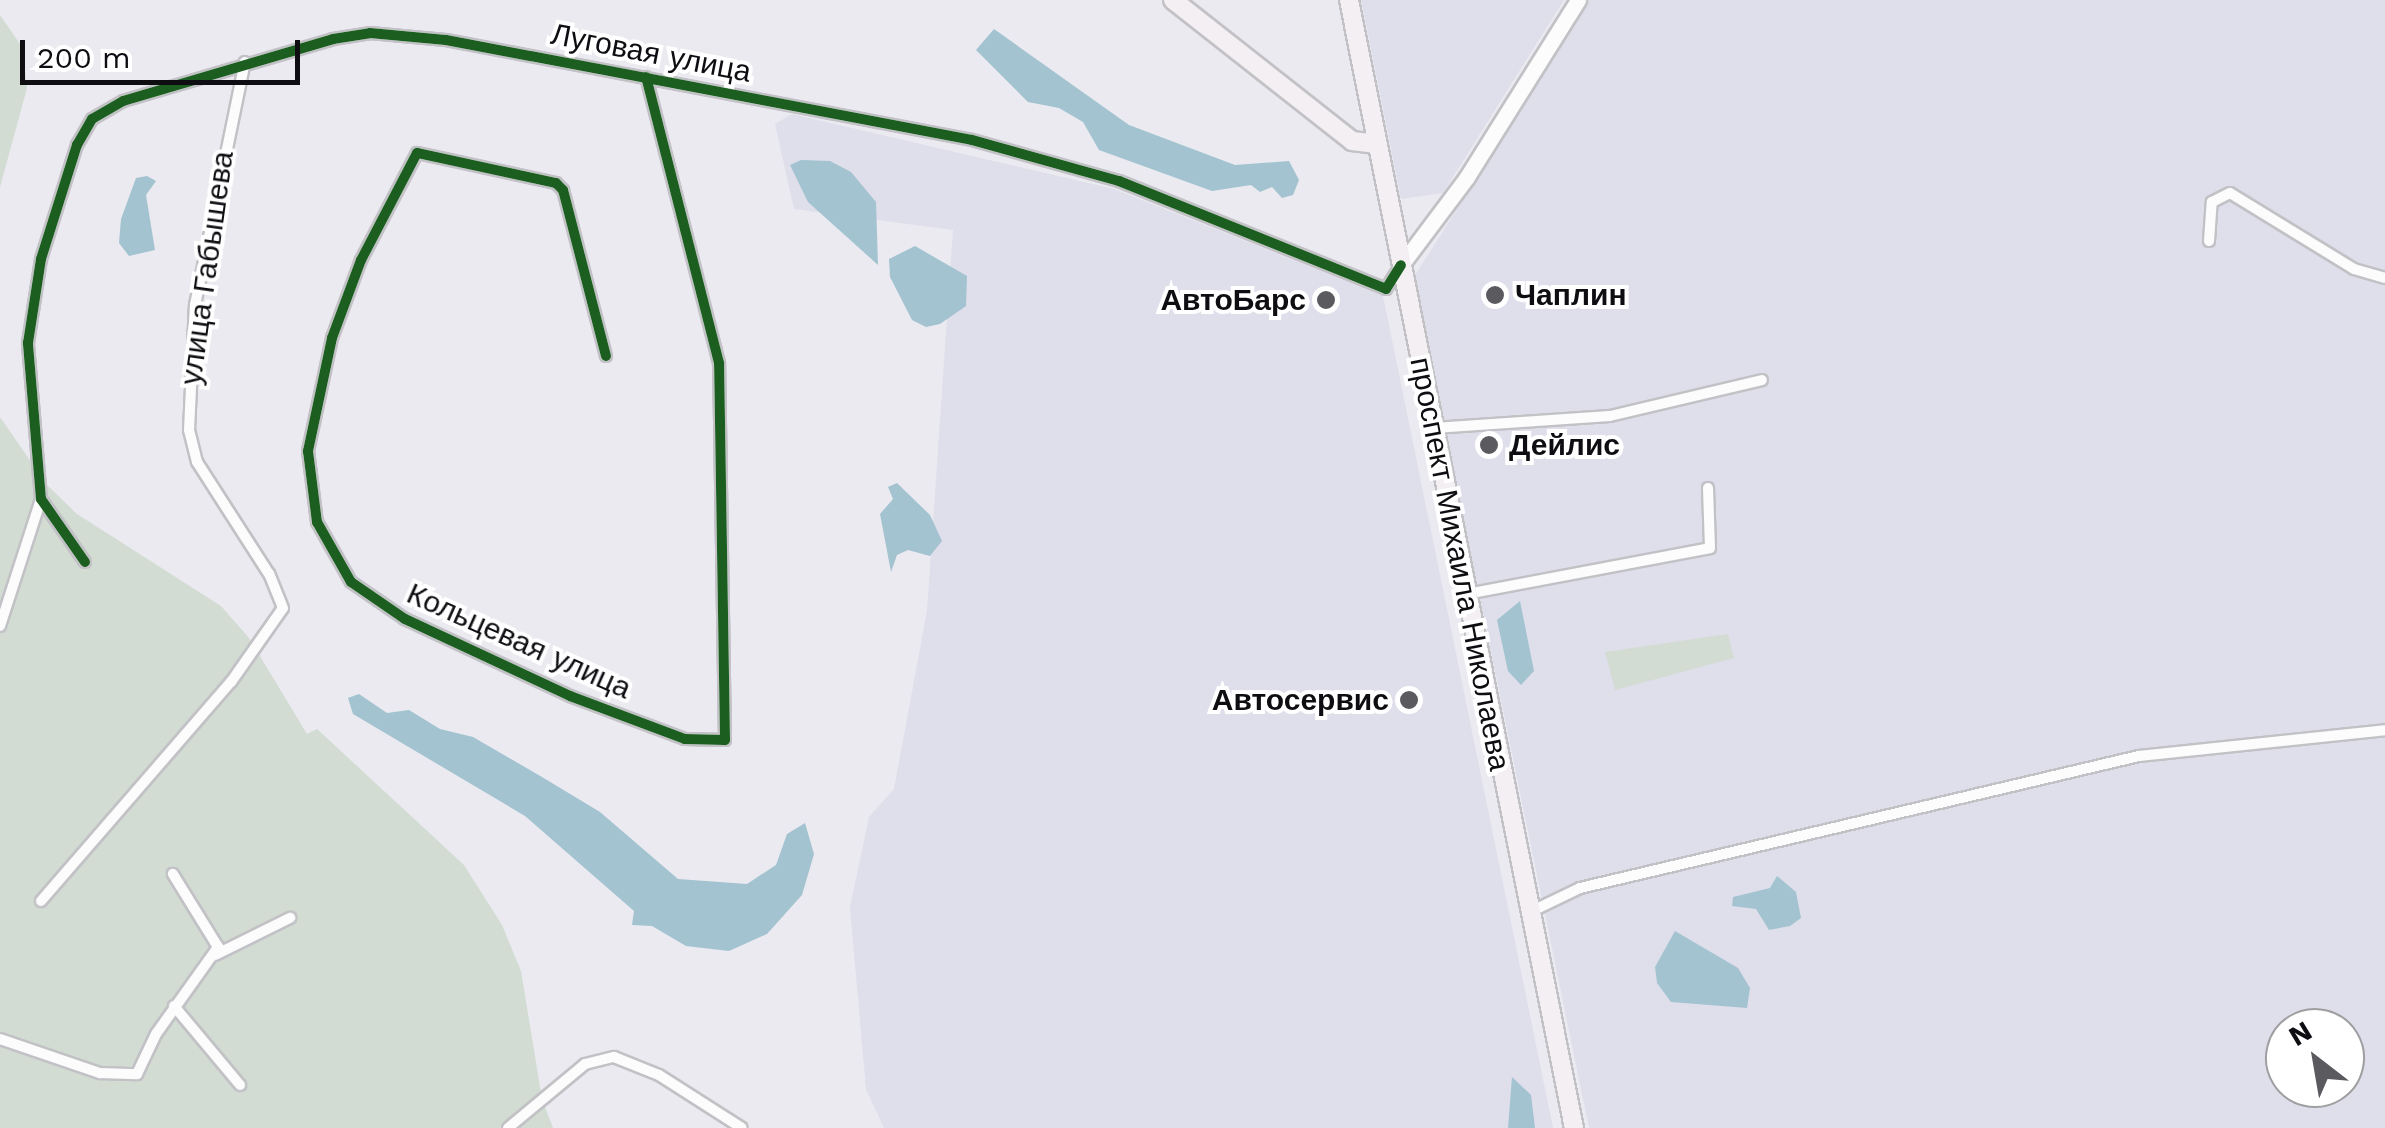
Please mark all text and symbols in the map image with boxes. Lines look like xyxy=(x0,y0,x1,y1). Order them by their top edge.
street label: Луговая улица xyxy=(548,16,754,90)
scale bar xyxy=(25,20,305,82)
text: 200 m xyxy=(37,40,131,75)
street label: улица Габышева xyxy=(173,149,241,387)
place label: Чаплин xyxy=(1515,277,1627,313)
place label: АвтоБарс xyxy=(1160,282,1306,318)
marker: Чаплин xyxy=(1484,284,1506,306)
marker: АвтоБарс xyxy=(1315,289,1337,311)
street label: проспект Михаила Николаева xyxy=(1402,354,1518,774)
place label: Дейлис xyxy=(1509,427,1620,463)
marker: Дейлис xyxy=(1478,434,1500,456)
street label: Кольцевая улица xyxy=(401,575,637,707)
place label: Автосервис xyxy=(1212,682,1389,718)
marker: Автосервис xyxy=(1398,689,1420,711)
north arrow xyxy=(2265,1008,2365,1108)
text: N xyxy=(2283,1014,2318,1053)

